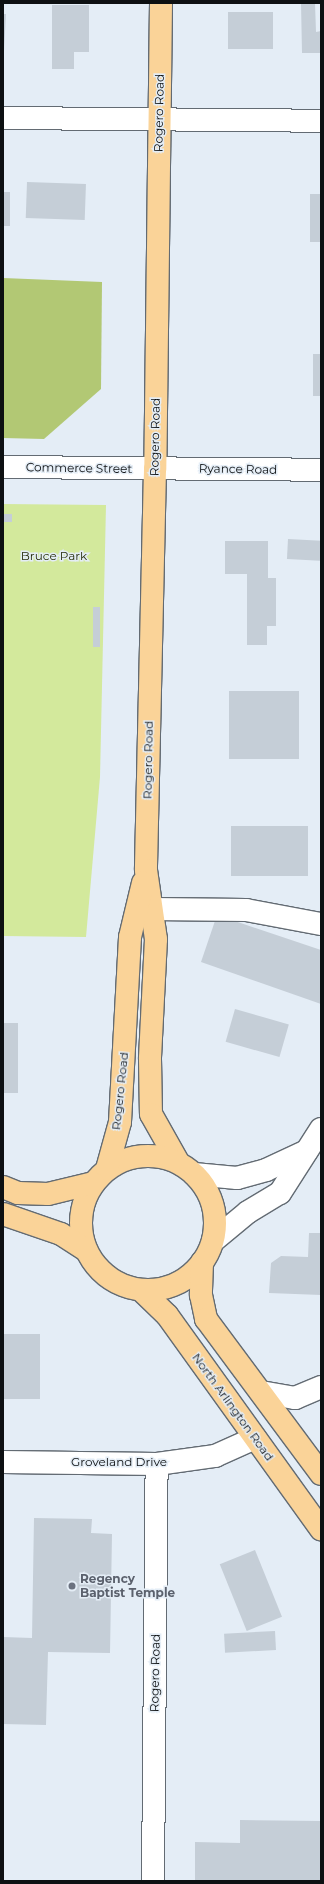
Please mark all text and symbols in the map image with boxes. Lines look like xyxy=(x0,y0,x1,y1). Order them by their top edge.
street label: Rogero Road xyxy=(151,74,167,152)
street label: Rogero Road xyxy=(147,398,163,476)
street label: Commerce Street xyxy=(26,460,132,476)
street label: Ryance Road xyxy=(199,461,277,477)
park label: Bruce Park xyxy=(21,549,87,563)
street label: Rogero Road xyxy=(140,721,156,799)
street label: Rogero Road xyxy=(109,1051,131,1131)
street label: North Arlington Road xyxy=(189,1350,277,1464)
street label: Groveland Drive xyxy=(71,1455,167,1469)
place label: Regency Baptist Temple xyxy=(80,1572,175,1600)
marker: Regency Baptist Temple xyxy=(67,1581,77,1591)
street label: Rogero Road xyxy=(147,1634,163,1712)

